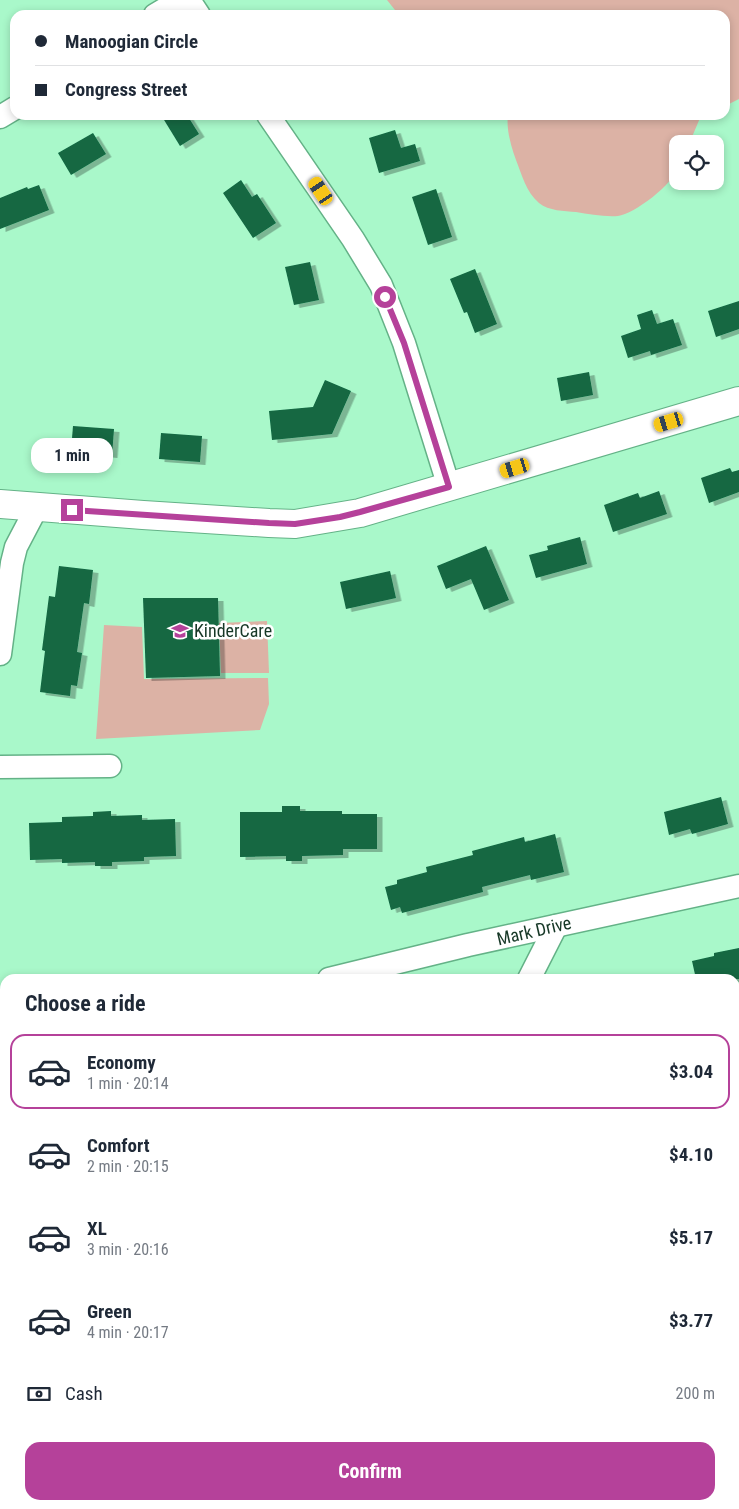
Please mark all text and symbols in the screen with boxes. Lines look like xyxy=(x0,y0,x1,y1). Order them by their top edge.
text: Manoogian Circle xyxy=(65,30,198,53)
text: Congress Street xyxy=(65,78,187,101)
map controls xyxy=(669,135,724,190)
button: locate xyxy=(669,135,724,190)
car xyxy=(306,174,335,208)
route start xyxy=(374,286,396,308)
car xyxy=(652,410,685,434)
callout: 1 min xyxy=(31,438,113,472)
text: 1 min xyxy=(54,446,90,465)
car xyxy=(498,456,531,480)
route end xyxy=(61,499,83,521)
place label: KinderCare xyxy=(194,620,272,641)
school or university icon: KinderCare xyxy=(170,621,190,641)
street label: Mark Drive xyxy=(495,912,573,949)
text: Choose a ride xyxy=(25,991,146,1016)
icon: car xyxy=(27,1049,72,1094)
text: Economy xyxy=(87,1051,156,1074)
text: $3.04 xyxy=(669,1060,713,1083)
text: 1 min · 20:14 xyxy=(87,1074,169,1093)
icon: car xyxy=(27,1132,72,1177)
text: Comfort xyxy=(87,1134,150,1157)
text: $4.10 xyxy=(669,1143,713,1166)
text: 2 min · 20:15 xyxy=(87,1157,169,1176)
icon: car xyxy=(27,1215,72,1260)
text: XL xyxy=(87,1217,107,1240)
text: $5.17 xyxy=(669,1226,713,1249)
text: 3 min · 20:16 xyxy=(87,1240,169,1259)
icon: car xyxy=(27,1298,72,1343)
text: Green xyxy=(87,1300,132,1323)
text: $3.77 xyxy=(669,1309,713,1332)
text: 4 min · 20:17 xyxy=(87,1323,169,1342)
icon: cash xyxy=(25,1380,53,1408)
text: Cash xyxy=(65,1382,103,1405)
text: 200 m xyxy=(676,1384,715,1403)
button: Confirm xyxy=(25,1442,715,1500)

